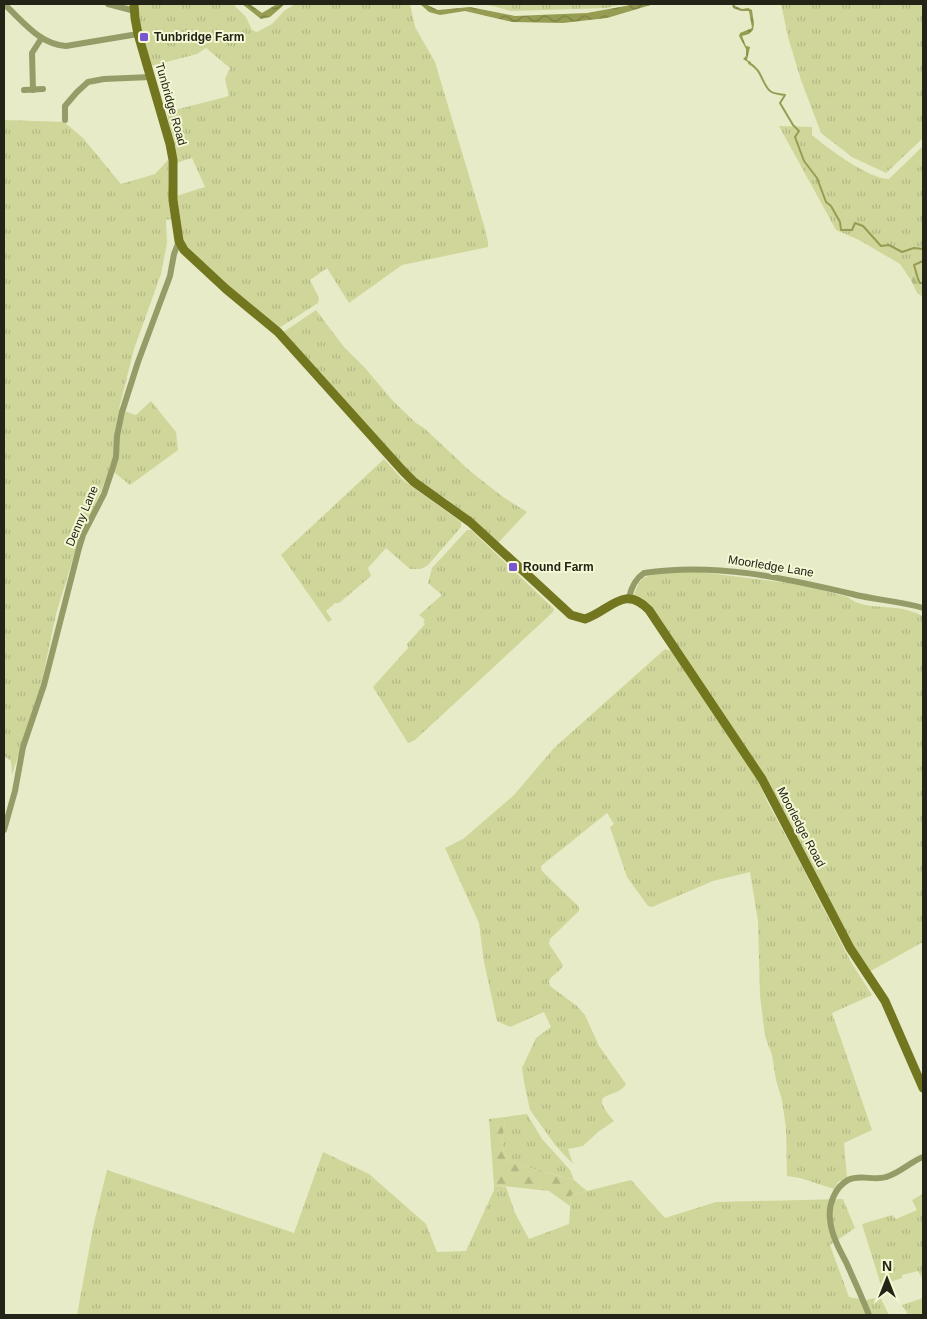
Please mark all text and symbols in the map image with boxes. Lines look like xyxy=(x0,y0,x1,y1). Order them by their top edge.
place label: Tunbridge Farm xyxy=(154,30,244,44)
marker: Tunbridge Farm xyxy=(138,31,150,43)
street label: Tunbridge Road xyxy=(152,61,190,147)
street label: Denny Lane xyxy=(63,483,101,549)
street label: Moorledge Lane xyxy=(727,552,815,580)
place label: Round Farm xyxy=(523,560,594,574)
marker: Round Farm xyxy=(507,561,519,573)
street label: Moorledge Road xyxy=(774,785,828,869)
north arrow xyxy=(862,1254,912,1304)
text: N xyxy=(882,1258,892,1274)

